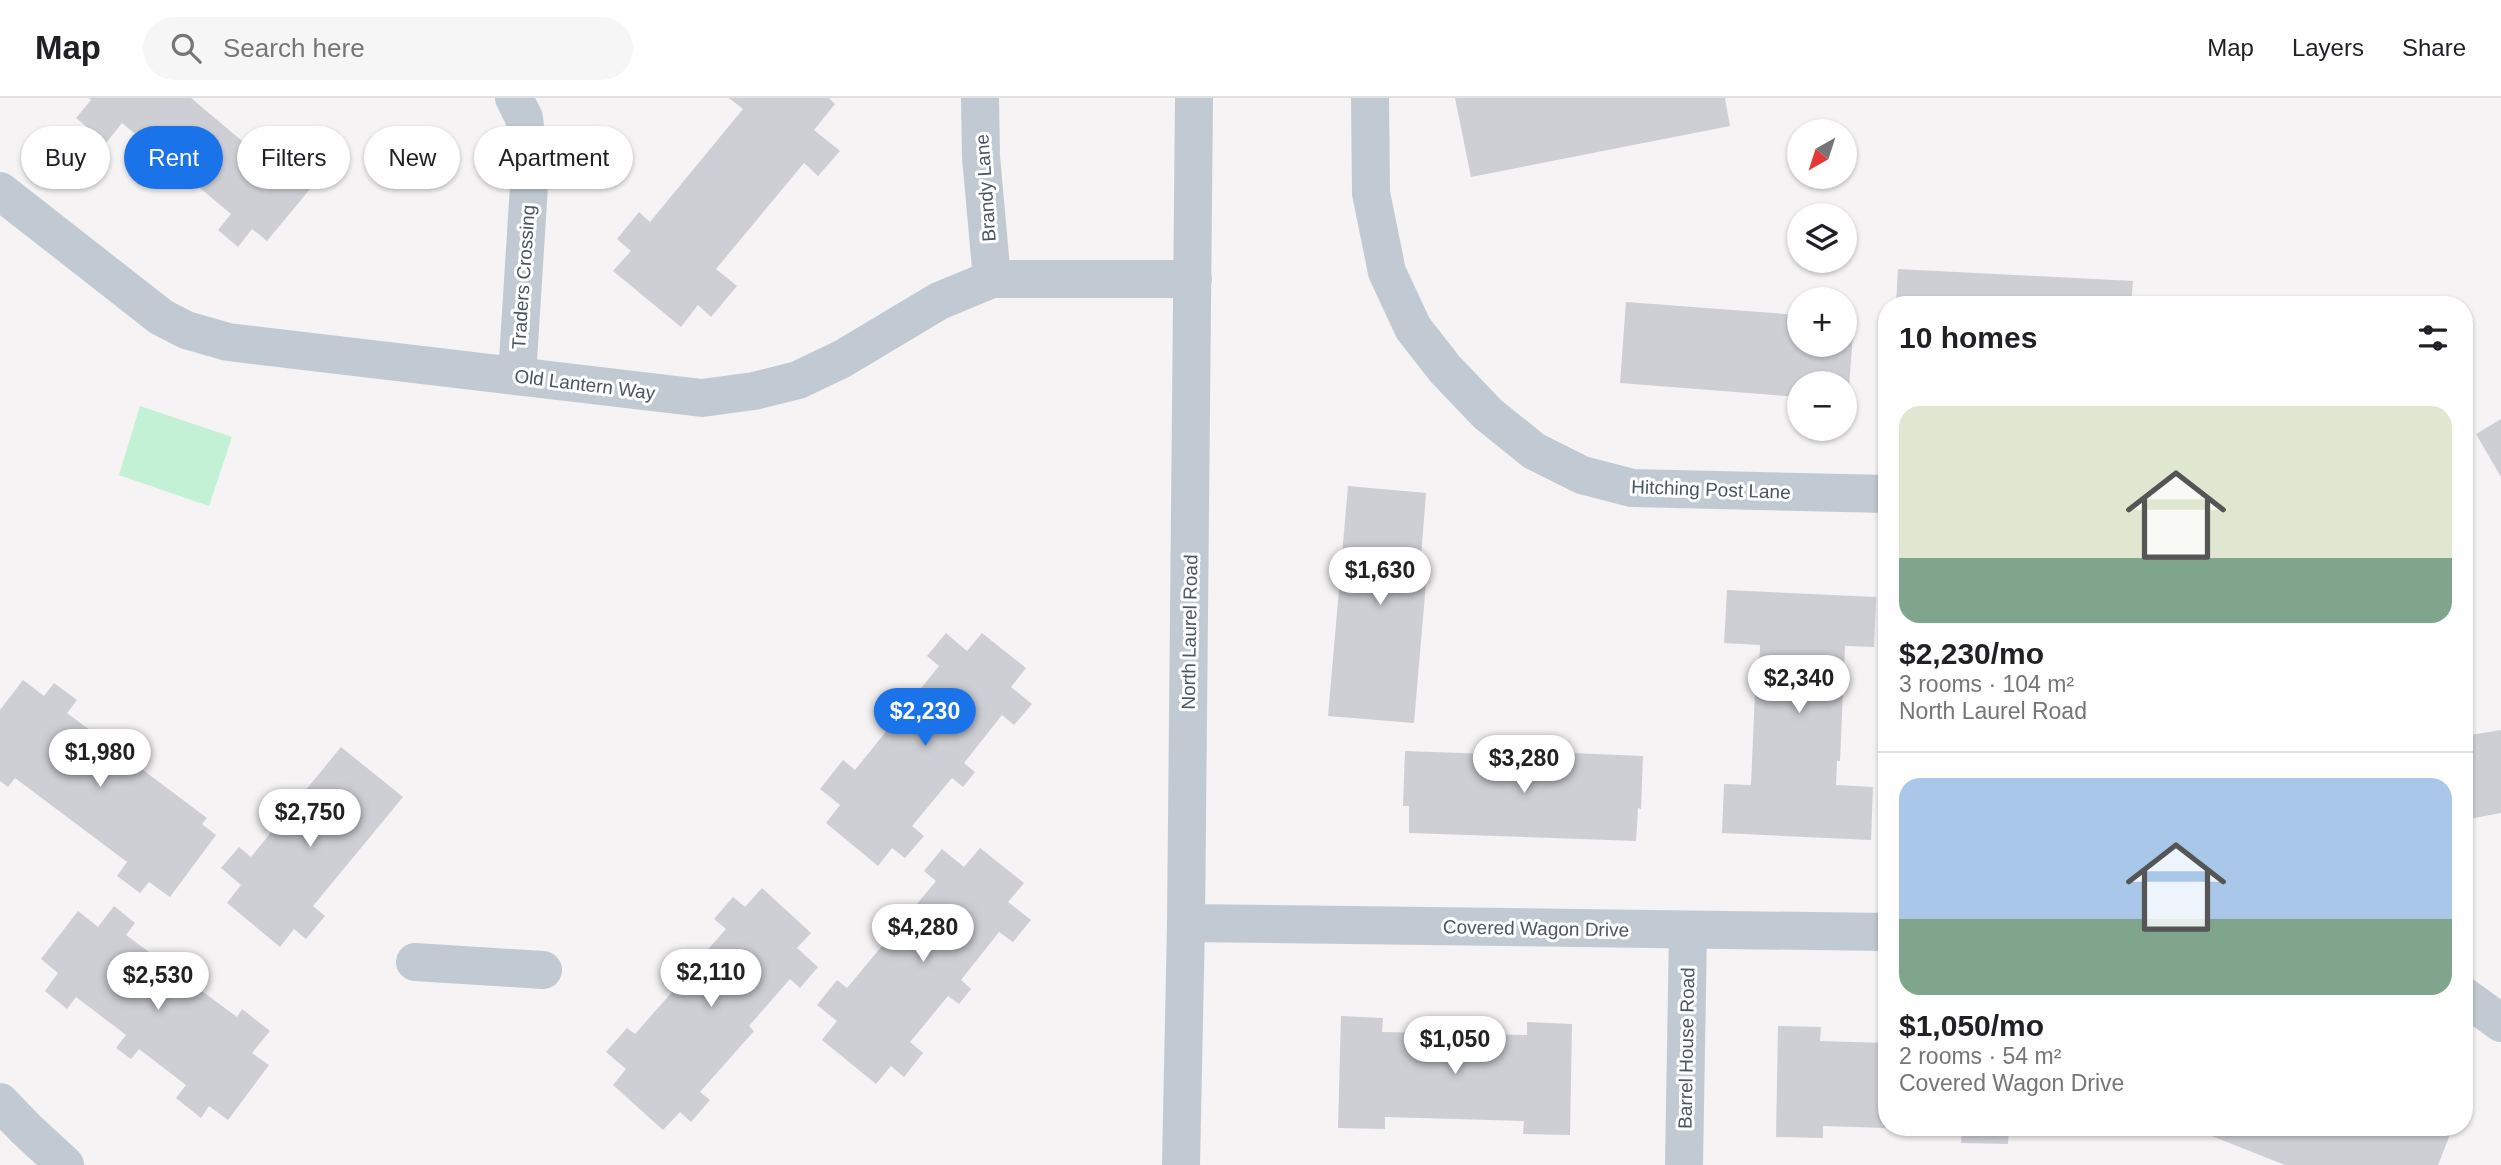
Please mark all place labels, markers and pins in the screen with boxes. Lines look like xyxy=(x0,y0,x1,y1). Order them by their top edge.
pin: $1,630 xyxy=(1323,547,1437,607)
pin: $2,340 xyxy=(1742,656,1856,715)
pin: $2,230 xyxy=(868,688,982,748)
pin: $1,980 xyxy=(43,730,157,789)
pin: $3,280 xyxy=(1467,736,1581,795)
pin: $2,750 xyxy=(253,790,367,849)
pin: $4,280 xyxy=(866,904,980,964)
pin: $2,110 xyxy=(654,950,768,1009)
pin: $2,530 xyxy=(101,953,215,1012)
pin: $1,050 xyxy=(1398,1016,1512,1076)

